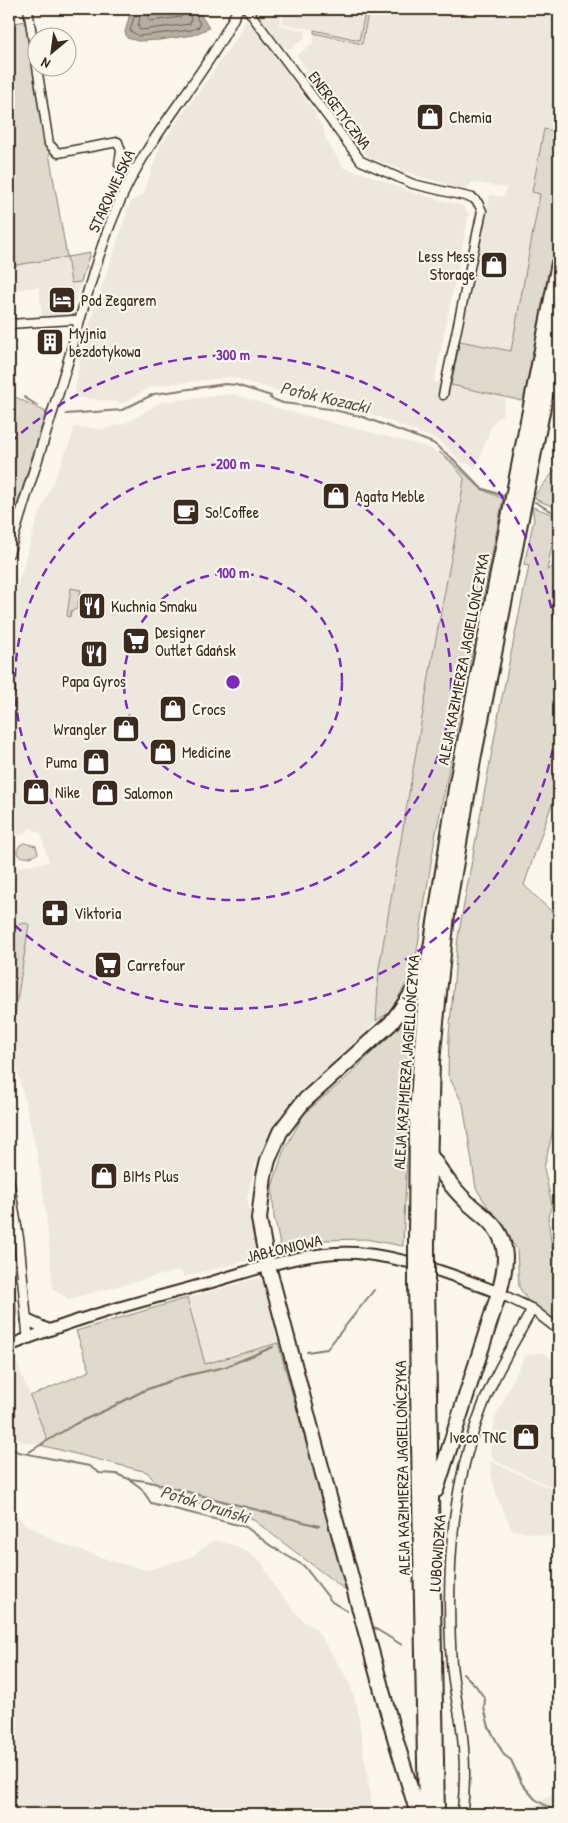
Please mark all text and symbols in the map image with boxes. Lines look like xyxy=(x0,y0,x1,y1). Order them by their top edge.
north arrow xyxy=(28,28,78,78)
text: N xyxy=(37,53,53,74)
street label: ENERGETYCZNA xyxy=(303,66,377,154)
shop icon: Chemia xyxy=(415,102,445,132)
place label: Chemia xyxy=(449,106,492,128)
street label: STAROWIEJSKA xyxy=(82,146,140,236)
place label: Less Mess Storage xyxy=(418,245,476,285)
shop icon: Less Mess Storage xyxy=(479,250,509,280)
hotel icon: Pod Zegarem xyxy=(47,285,77,315)
place label: Pod Zegarem xyxy=(81,289,156,311)
place label: Myjnia bezdotykowa xyxy=(69,322,141,362)
building icon: Myjnia bezdotykowa xyxy=(35,327,65,357)
text: 300 m xyxy=(216,344,250,365)
water label: Potok Kozacki xyxy=(278,375,374,420)
text: 200 m xyxy=(216,453,250,474)
shop icon: Agata Meble xyxy=(321,481,351,511)
place label: Agata Meble xyxy=(355,485,425,507)
cafe icon: So!Coffee xyxy=(171,497,201,527)
place label: So!Coffee xyxy=(205,501,260,523)
street label: ALEJA KAZIMIERZA JAGIELLOŃCZYKA xyxy=(432,551,494,767)
text: 100 m xyxy=(217,562,249,583)
restaurant icon: Kuchnia Smaku xyxy=(77,591,107,621)
place label: Kuchnia Smaku xyxy=(111,595,198,617)
place label: Designer Outlet Gdańsk xyxy=(155,621,236,661)
supermarket icon: Designer Outlet Gdańsk xyxy=(121,626,151,656)
restaurant icon: Papa Gyros xyxy=(79,639,109,669)
place label: Papa Gyros xyxy=(62,670,126,692)
centre of rings xyxy=(224,673,242,691)
shop icon: Crocs xyxy=(158,694,188,724)
place label: Crocs xyxy=(192,698,226,720)
shop icon: Wrangler xyxy=(111,714,141,744)
place label: Wrangler xyxy=(54,718,107,740)
shop icon: Medicine xyxy=(148,737,178,767)
place label: Medicine xyxy=(182,741,232,763)
shop icon: Puma xyxy=(81,747,111,777)
place label: Puma xyxy=(46,751,77,773)
shop icon: Nike xyxy=(21,777,51,807)
shop icon: Salomon xyxy=(90,778,120,808)
place label: Nike xyxy=(55,781,81,803)
place label: Salomon xyxy=(124,782,173,804)
pharmacy icon: Viktoria xyxy=(40,898,70,928)
place label: Viktoria xyxy=(74,902,121,924)
supermarket icon: Carrefour xyxy=(93,950,123,980)
place label: Carrefour xyxy=(127,954,185,976)
street label: ALEJA KAZIMIERZA JAGIELLOŃCZYKA xyxy=(388,954,424,1170)
shop icon: BIMs Plus xyxy=(89,1161,119,1191)
place label: BIMs Plus xyxy=(123,1165,179,1187)
street label: JABŁONIOWA xyxy=(244,1229,324,1267)
street label: ALEJA KAZIMIERZA JAGIELLOŃCZYKA xyxy=(389,1360,415,1576)
shop icon: Iveco TNC xyxy=(511,1422,541,1452)
place label: Iveco TNC xyxy=(449,1426,507,1448)
water label: Potok Oruński xyxy=(158,1479,254,1530)
street label: LUBOWIDZKA xyxy=(423,1514,451,1592)

